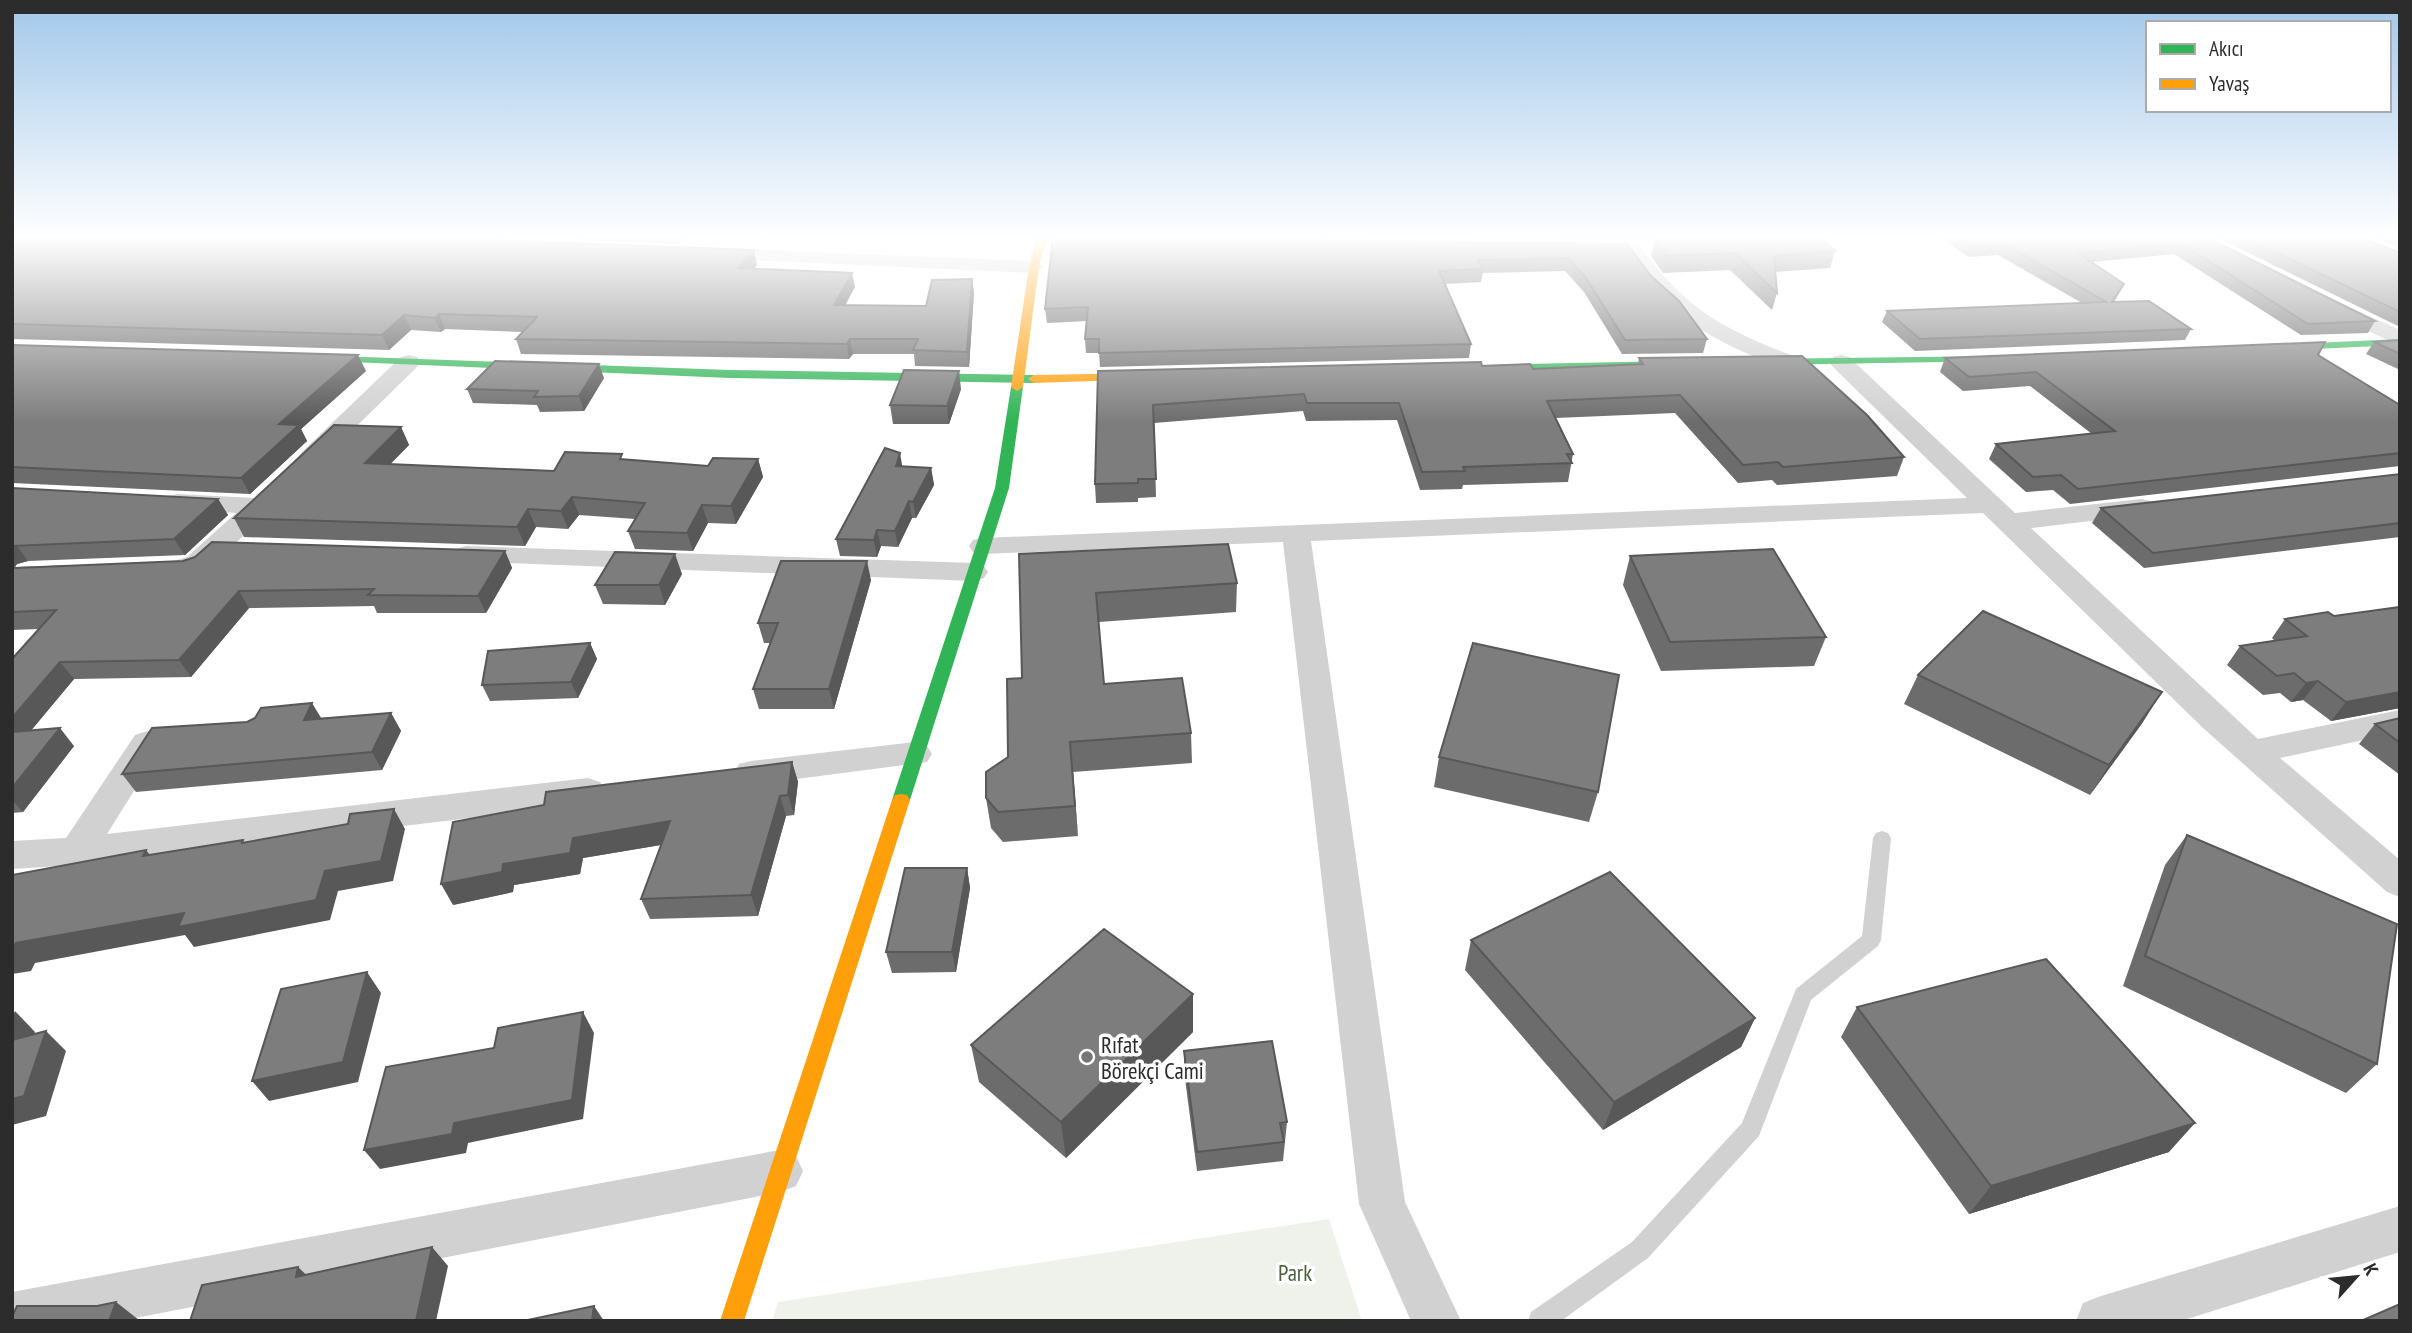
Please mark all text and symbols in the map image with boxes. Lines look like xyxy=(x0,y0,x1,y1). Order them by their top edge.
legend xyxy=(2146,21,2391,112)
text: Akıcı xyxy=(2209,35,2244,62)
text: Yavaş xyxy=(2209,70,2249,97)
place label: Rıfat Börekçi Cami xyxy=(1101,1030,1204,1085)
marker: Rıfat Börekçi Cami xyxy=(1079,1049,1095,1065)
north arrow xyxy=(2321,1242,2391,1312)
park label: Park xyxy=(1278,1258,1312,1287)
text: K xyxy=(2358,1259,2384,1279)

